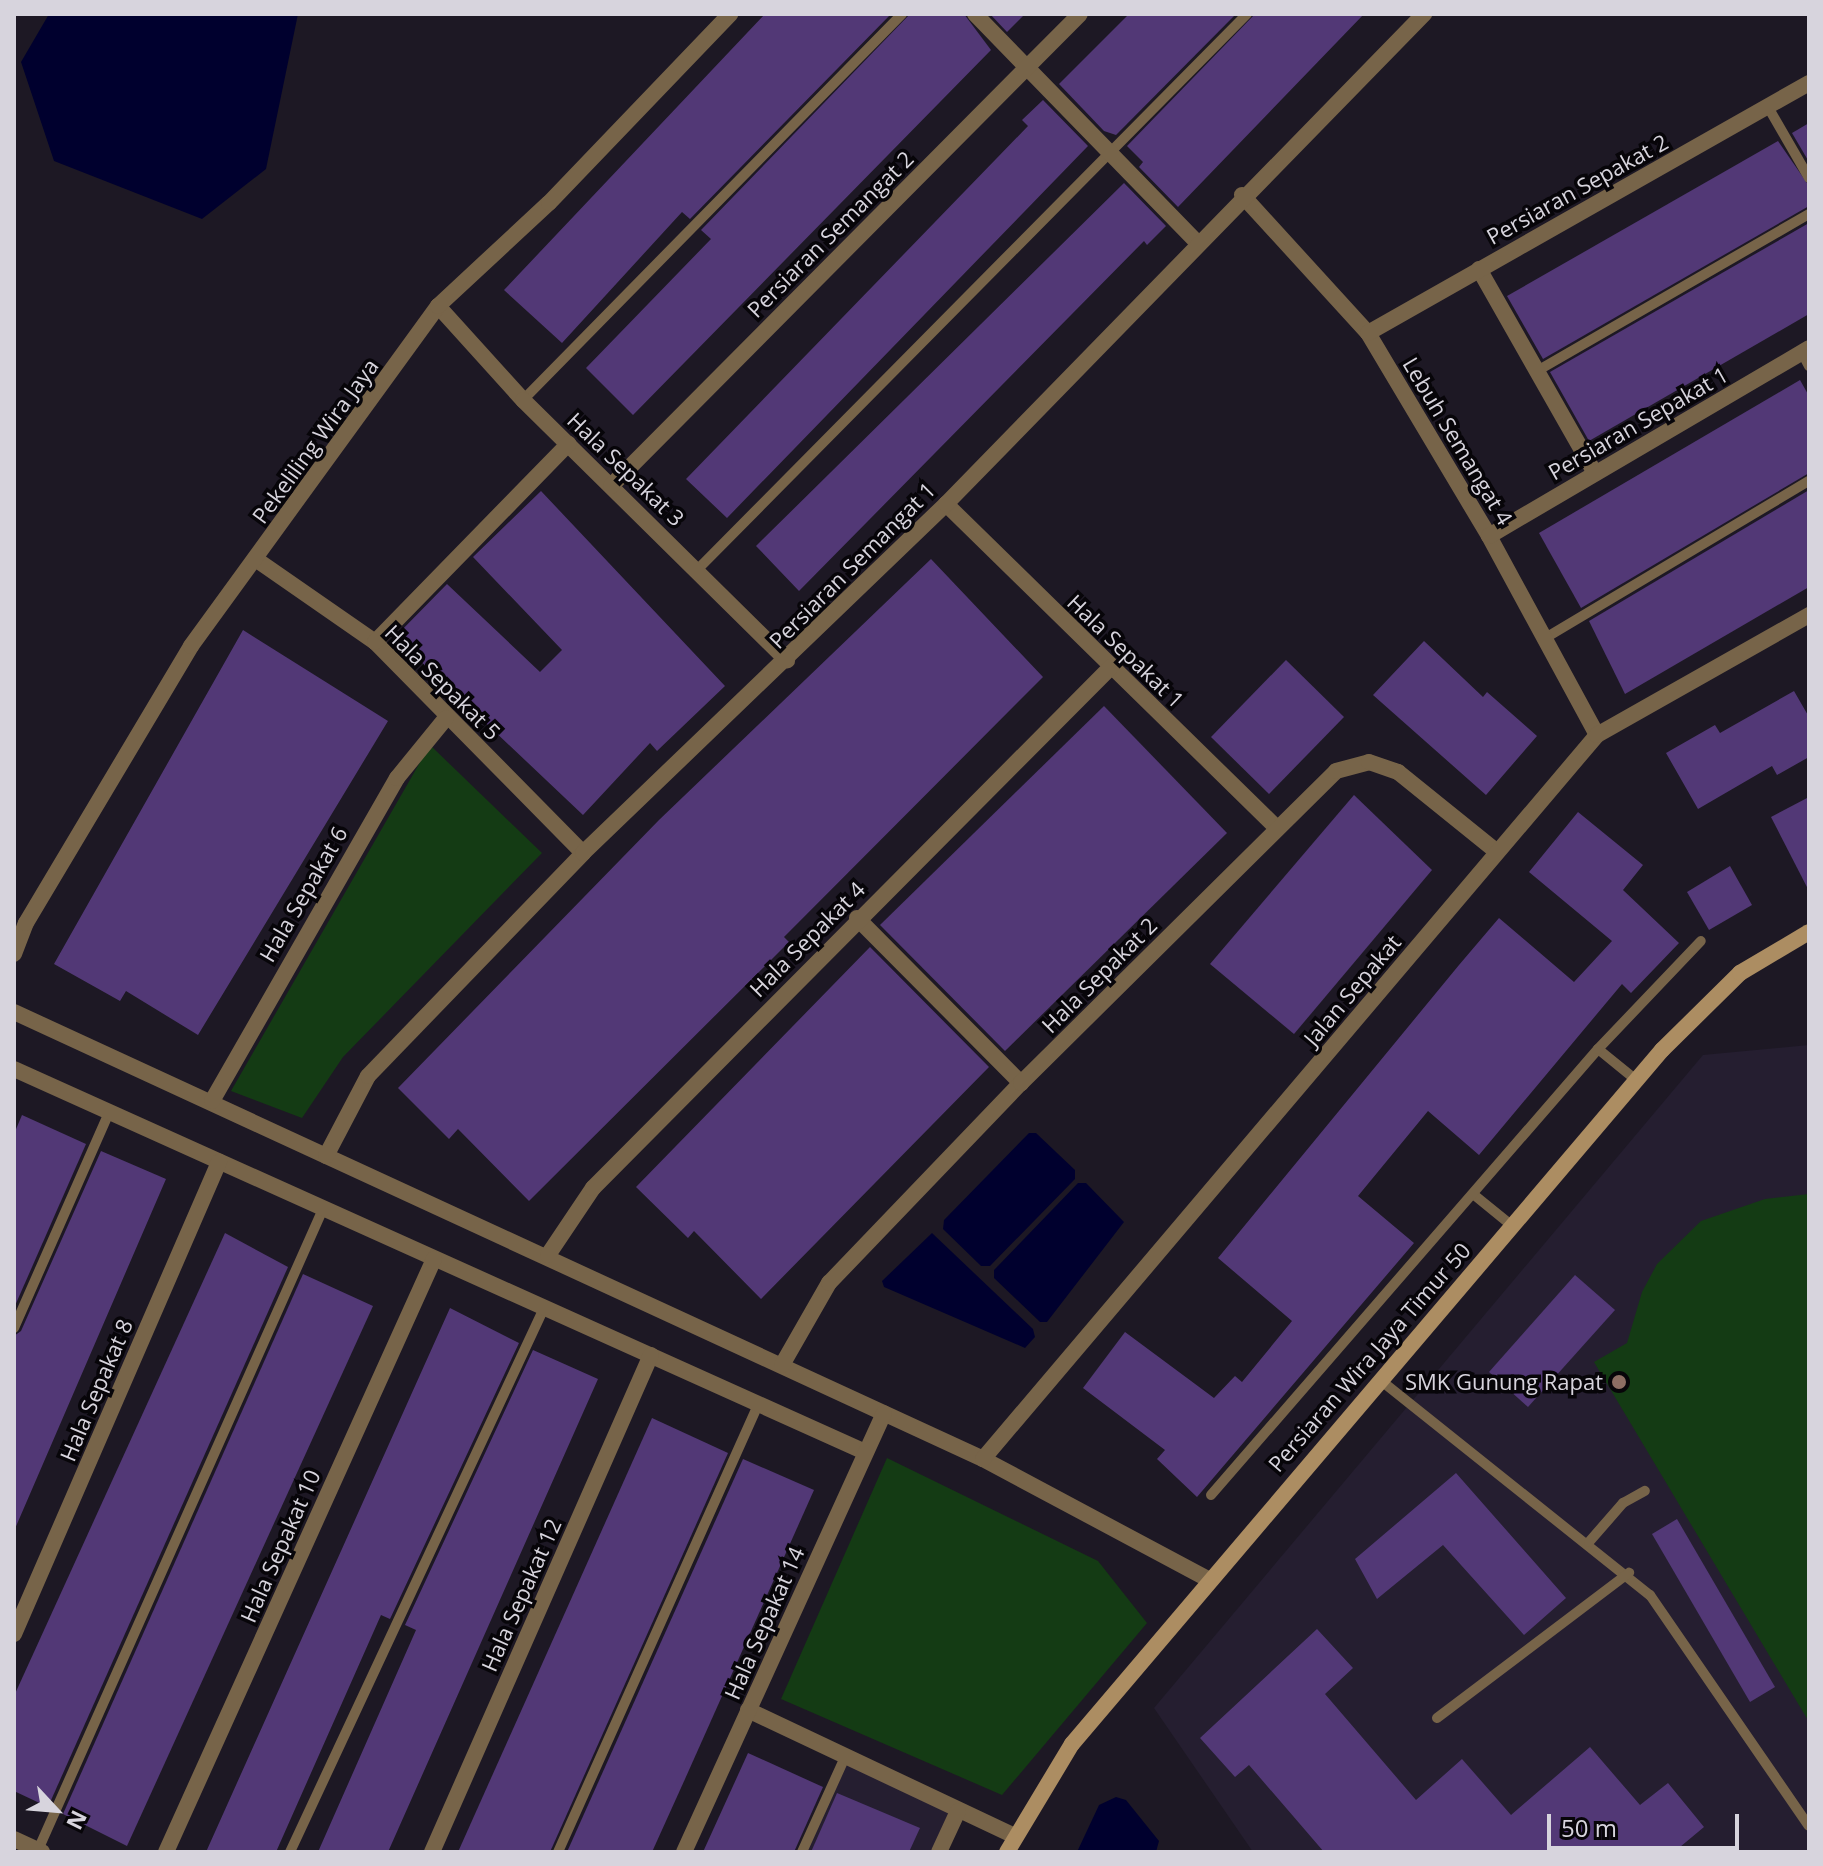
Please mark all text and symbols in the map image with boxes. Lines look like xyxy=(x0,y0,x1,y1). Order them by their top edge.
street label: Persiaran Sepakat 2 xyxy=(1482,128,1672,250)
street label: Persiaran Semangat 2 xyxy=(741,145,919,323)
street label: Lebuh Semangat 4 xyxy=(1398,352,1518,530)
street label: Pekeliling Wira Jaya xyxy=(246,354,384,528)
street label: Persiaran Sepakat 1 xyxy=(1543,361,1733,485)
street label: Hala Sepakat 3 xyxy=(562,407,690,531)
street label: Persiaran Semangat 1 xyxy=(763,476,941,654)
street label: Hala Sepakat 1 xyxy=(1062,589,1190,713)
street label: Hala Sepakat 5 xyxy=(380,619,506,745)
street label: Hala Sepakat 6 xyxy=(254,822,352,966)
street label: Hala Sepakat 4 xyxy=(744,876,870,1002)
street label: Hala Sepakat 2 xyxy=(1036,912,1162,1038)
street label: Jalan Sepakat xyxy=(1298,929,1406,1051)
street label: Persiaran Wira Jaya Timur 50 xyxy=(1262,1237,1476,1477)
street label: Hala Sepakat 8 xyxy=(54,1315,138,1465)
place label: SMK Gunung Rapat xyxy=(1405,1369,1603,1395)
marker: SMK Gunung Rapat xyxy=(1610,1373,1628,1391)
street label: Hala Sepakat 10 xyxy=(234,1465,326,1627)
street label: Hala Sepakat 12 xyxy=(475,1514,567,1676)
street label: Hala Sepakat 14 xyxy=(718,1542,810,1704)
north arrow xyxy=(16,1770,96,1850)
scale bar xyxy=(1551,1798,1743,1848)
text: N xyxy=(60,1806,95,1835)
text: 50 m xyxy=(1561,1811,1617,1844)

